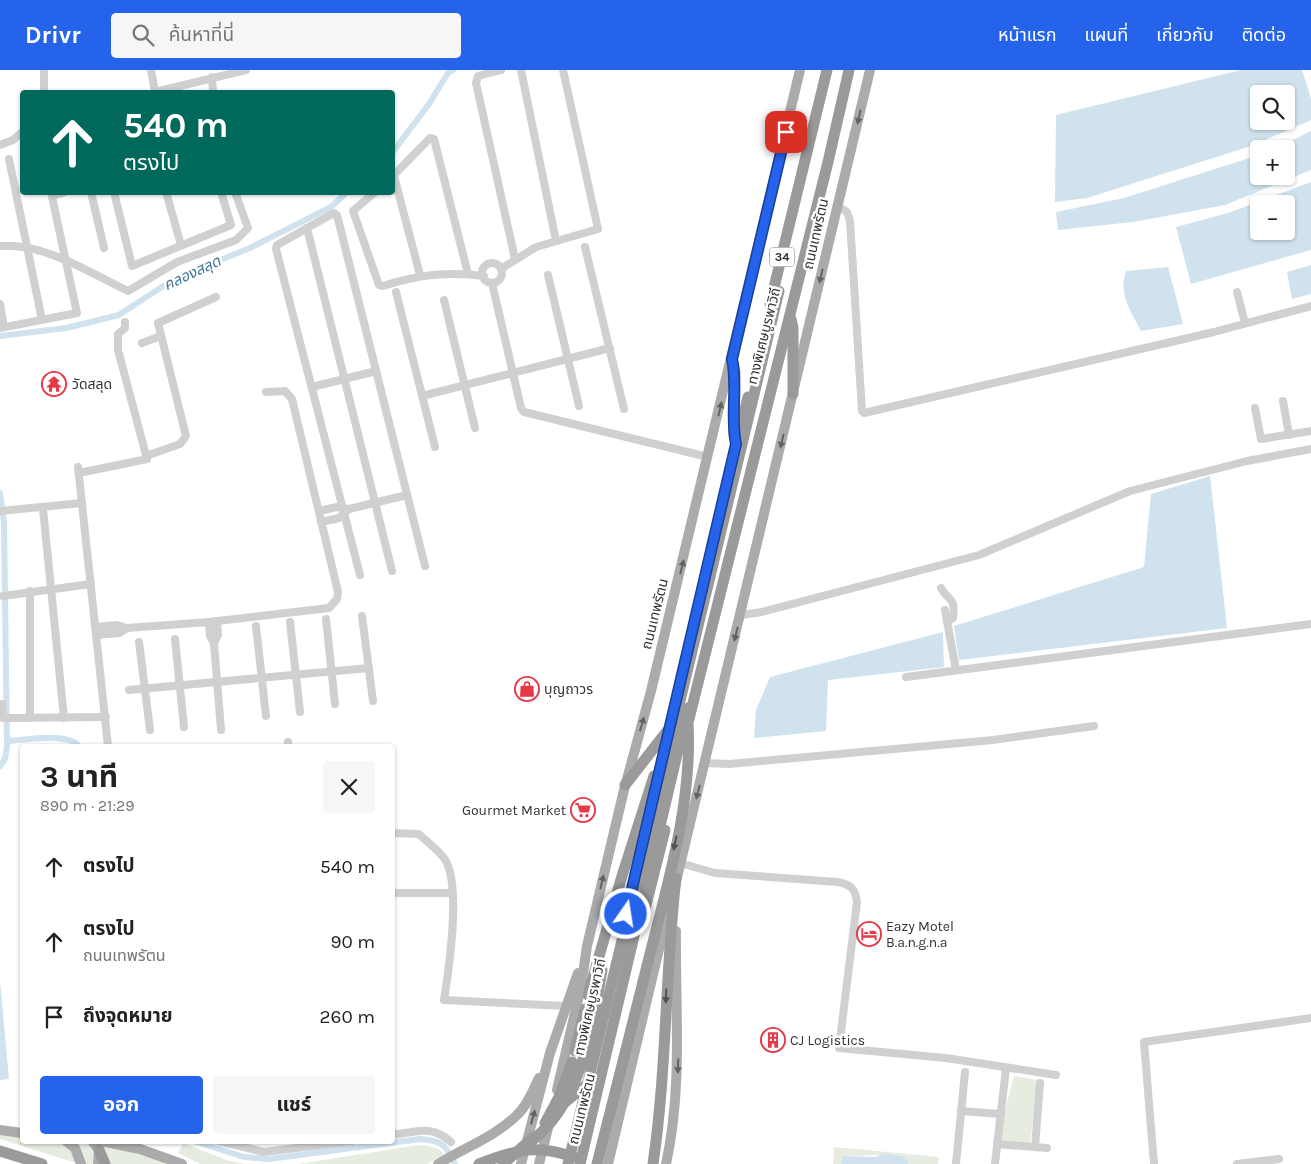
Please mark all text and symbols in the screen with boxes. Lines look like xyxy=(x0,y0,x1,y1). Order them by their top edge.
search box xyxy=(111,13,461,58)
text: Drivr xyxy=(25,21,81,49)
icon: search xyxy=(129,21,157,49)
text: ค้นหาที่นี่ xyxy=(169,24,234,46)
text: หน้าแรก xyxy=(998,24,1056,46)
text: แผนที่ xyxy=(1084,24,1128,46)
text: เกี่ยวกับ xyxy=(1156,24,1214,46)
text: ติดต่อ xyxy=(1242,24,1286,46)
map controls xyxy=(1250,85,1295,240)
button: search xyxy=(1250,85,1295,130)
text: 540 m xyxy=(123,105,228,146)
icon: ahead xyxy=(40,110,105,175)
one-way arrow xyxy=(855,110,863,125)
pin xyxy=(765,111,807,153)
icon: arrive xyxy=(772,118,800,146)
button: + xyxy=(1250,140,1295,185)
text: ตรงไป xyxy=(123,150,179,176)
button: − xyxy=(1250,195,1295,240)
street label: ถนนเทพรัตน xyxy=(800,197,832,271)
road number: 34 xyxy=(770,248,794,266)
water label: คลองสลุด xyxy=(161,252,224,294)
one-way arrow xyxy=(817,268,825,283)
street label: ทางพิเศษบูรพาวิถี xyxy=(744,286,784,386)
temple icon: วัดสลุด xyxy=(41,371,67,397)
place label: วัดสลุด xyxy=(72,376,112,393)
one-way arrow xyxy=(716,401,724,416)
one-way arrow xyxy=(778,434,786,449)
one-way arrow xyxy=(678,559,686,574)
street label: ถนนเทพรัตน xyxy=(638,577,672,651)
one-way arrow xyxy=(732,626,740,641)
shop icon: บุญถาวร xyxy=(514,676,540,702)
place label: บุญถาวร xyxy=(544,681,593,698)
one-way arrow xyxy=(638,717,646,732)
text: 3 นาที xyxy=(40,759,118,795)
button: close xyxy=(323,761,375,813)
one-way arrow xyxy=(694,784,702,799)
text: 890 m · 21:29 xyxy=(40,796,135,815)
supermarket icon: Gourmet Market xyxy=(570,797,596,823)
place label: Gourmet Market xyxy=(462,802,566,819)
one-way arrow xyxy=(671,836,679,851)
icon: ahead xyxy=(40,853,68,881)
text: ตรงไป xyxy=(83,855,135,877)
text: 540 m xyxy=(320,856,375,878)
one-way arrow xyxy=(598,874,606,889)
position arrow xyxy=(599,887,651,939)
text: ตรงไป xyxy=(83,918,135,940)
place label: Eazy Motel B.a.n.g.n.a xyxy=(886,918,954,951)
hotel icon: Eazy Motel B.a.n.g.n.a xyxy=(856,921,882,947)
icon: ahead xyxy=(40,928,68,956)
text: 90 m xyxy=(330,931,375,953)
text: ถนนเทพรัตน xyxy=(83,946,166,965)
street label: ทางพิเศษบูรพาวิถี xyxy=(571,957,609,1057)
one-way arrow xyxy=(662,988,670,1004)
icon: arrive xyxy=(40,1003,68,1031)
text: ถึงจุดหมาย xyxy=(83,1005,173,1027)
text: 260 m xyxy=(320,1006,375,1028)
building icon: CJ Logistics xyxy=(760,1027,786,1053)
place label: CJ Logistics xyxy=(790,1032,865,1049)
one-way arrow xyxy=(674,1059,682,1075)
street label: ถนนเทพรัตน xyxy=(565,1072,599,1146)
button: ออก xyxy=(40,1076,203,1134)
button: แชร์ xyxy=(213,1076,375,1134)
one-way arrow xyxy=(529,1109,537,1124)

